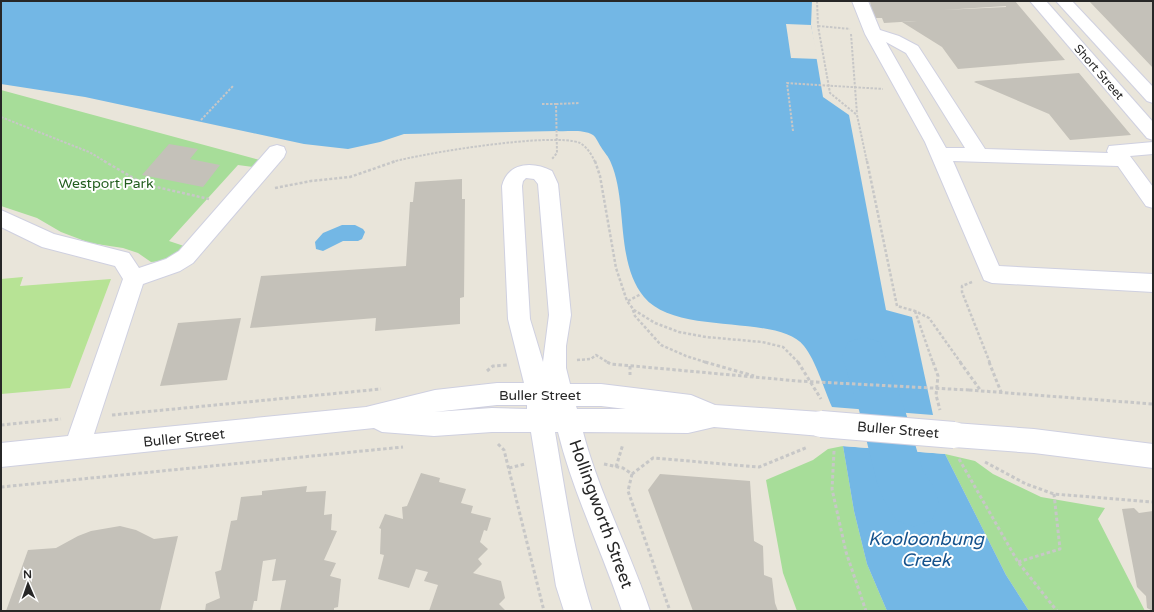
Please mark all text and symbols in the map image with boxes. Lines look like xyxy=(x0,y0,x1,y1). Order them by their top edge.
street label: Short Street xyxy=(1071,42,1127,103)
park label: Westport Park xyxy=(58,175,154,192)
street label: Buller Street xyxy=(499,387,582,404)
street label: Buller Street xyxy=(856,418,940,442)
street label: Buller Street xyxy=(142,425,226,451)
street label: Hollingworth Street xyxy=(564,437,638,592)
water label: Kooloonbung Creek xyxy=(868,528,986,571)
north arrow xyxy=(8,564,48,604)
text: N xyxy=(23,568,32,581)

